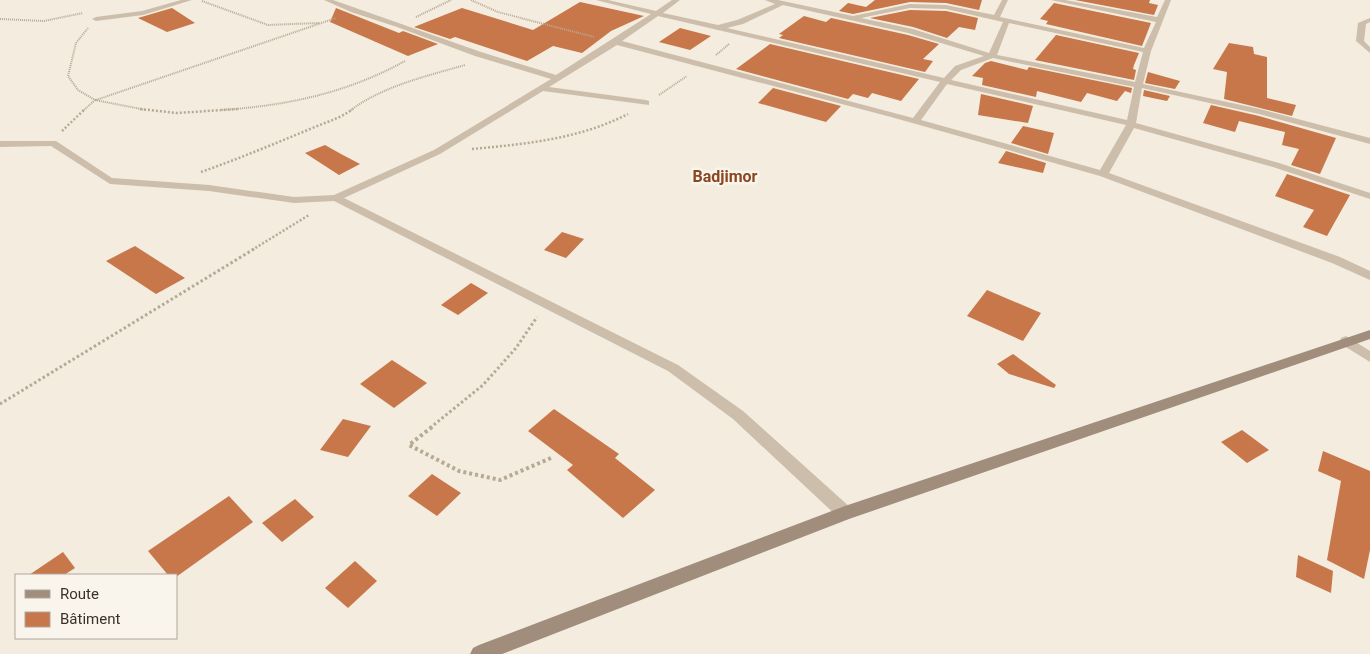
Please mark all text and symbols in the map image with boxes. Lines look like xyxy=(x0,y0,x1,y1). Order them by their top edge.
district label: Badjimor xyxy=(693,167,758,186)
legend xyxy=(15,574,178,639)
text: Route xyxy=(60,585,99,603)
text: Bâtiment xyxy=(60,610,120,628)

